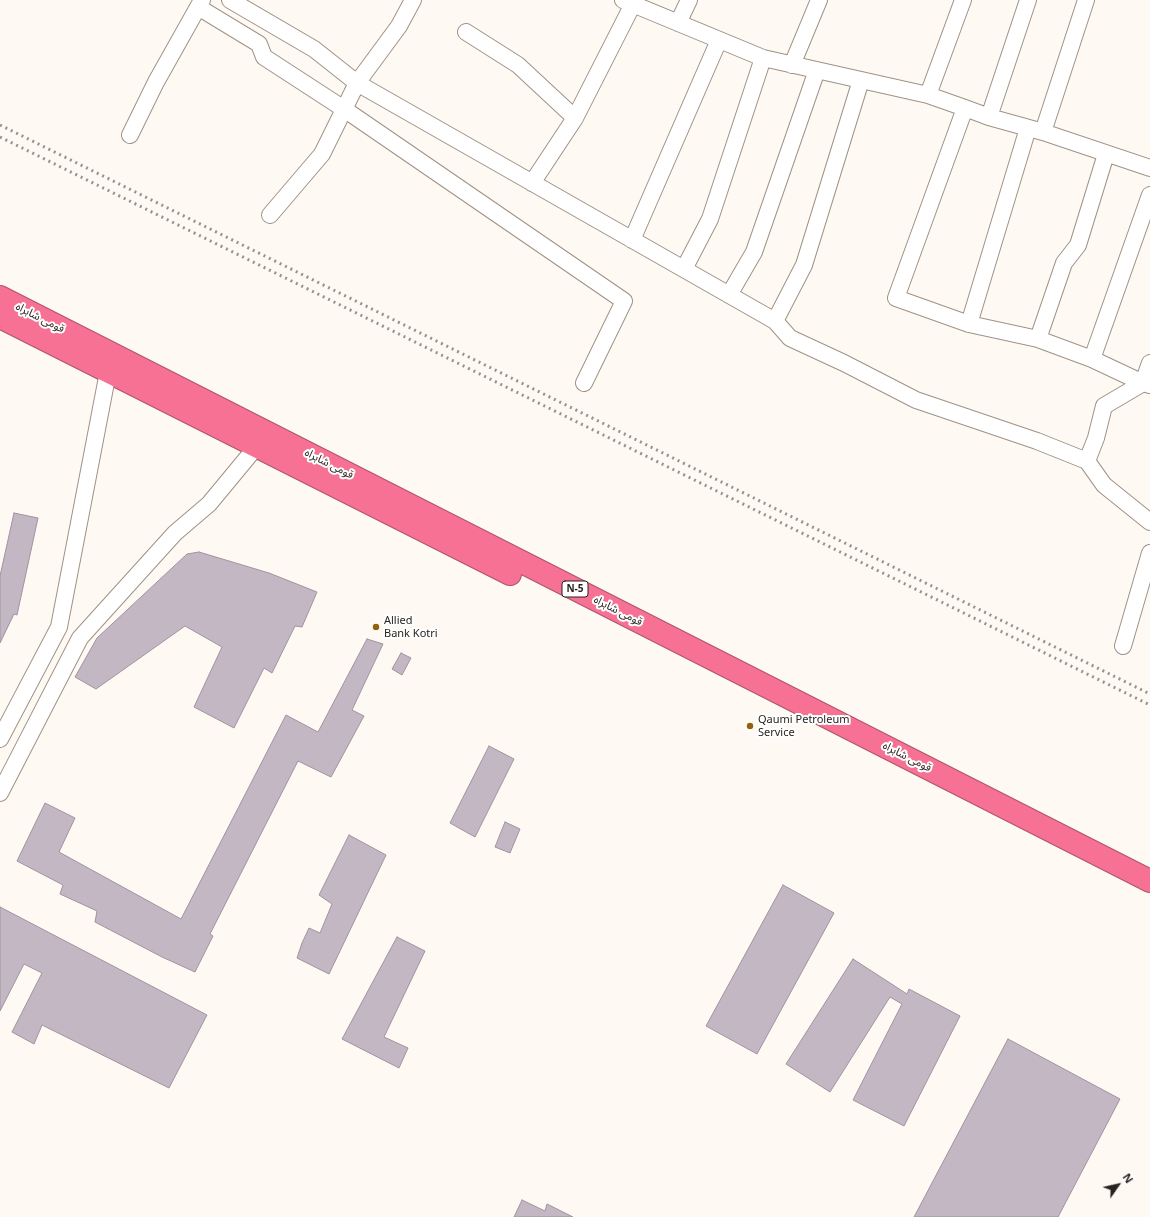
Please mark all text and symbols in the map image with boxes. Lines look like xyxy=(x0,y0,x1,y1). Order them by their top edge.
street label: قومی شاہراہ xyxy=(13,300,67,336)
street label: قومی شاہراہ xyxy=(302,446,356,482)
road number: N-5 xyxy=(562,581,588,597)
street label: قومی شاہراہ xyxy=(591,593,645,629)
place label: Allied Bank Kotri xyxy=(384,614,438,640)
marker: Allied Bank Kotri xyxy=(371,622,381,632)
place label: Qaumi Petroleum Service xyxy=(758,713,849,739)
marker: Qaumi Petroleum Service xyxy=(745,721,755,731)
street label: قومی شاہراہ xyxy=(880,739,934,775)
north arrow xyxy=(1098,1165,1138,1205)
text: N xyxy=(1120,1170,1137,1186)

